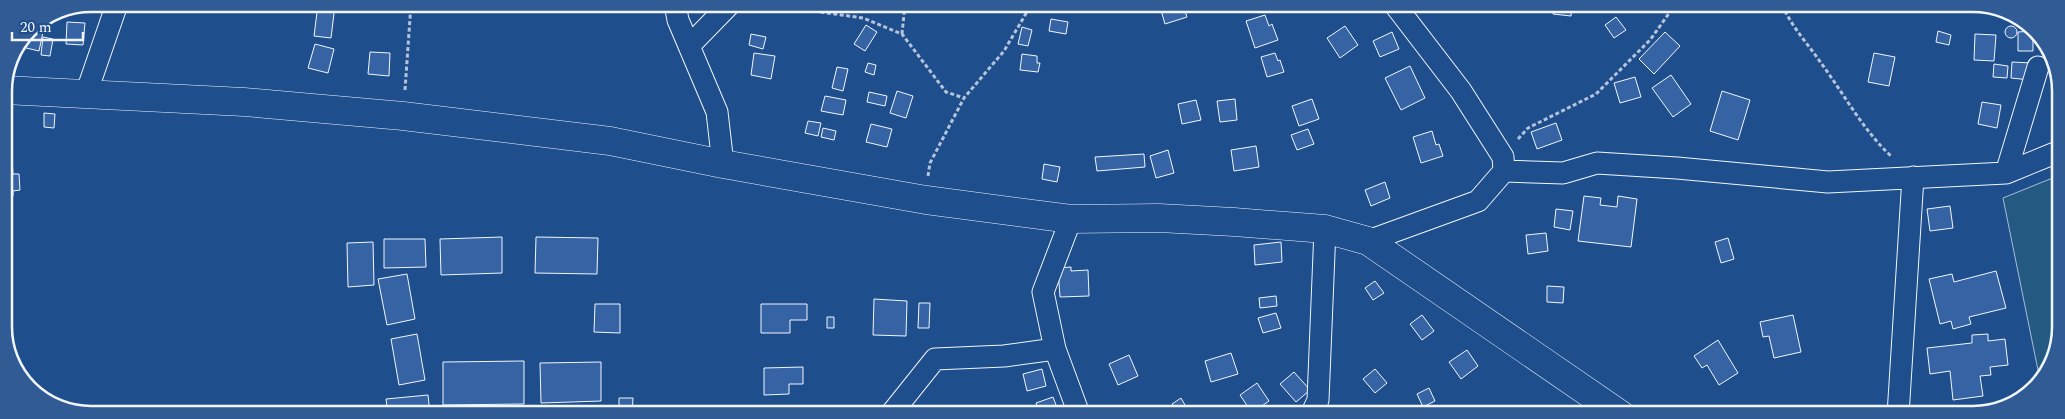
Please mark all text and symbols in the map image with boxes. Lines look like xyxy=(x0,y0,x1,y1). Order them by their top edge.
scale bar xyxy=(12,10,84,42)
text: 20 m xyxy=(20,16,52,39)

